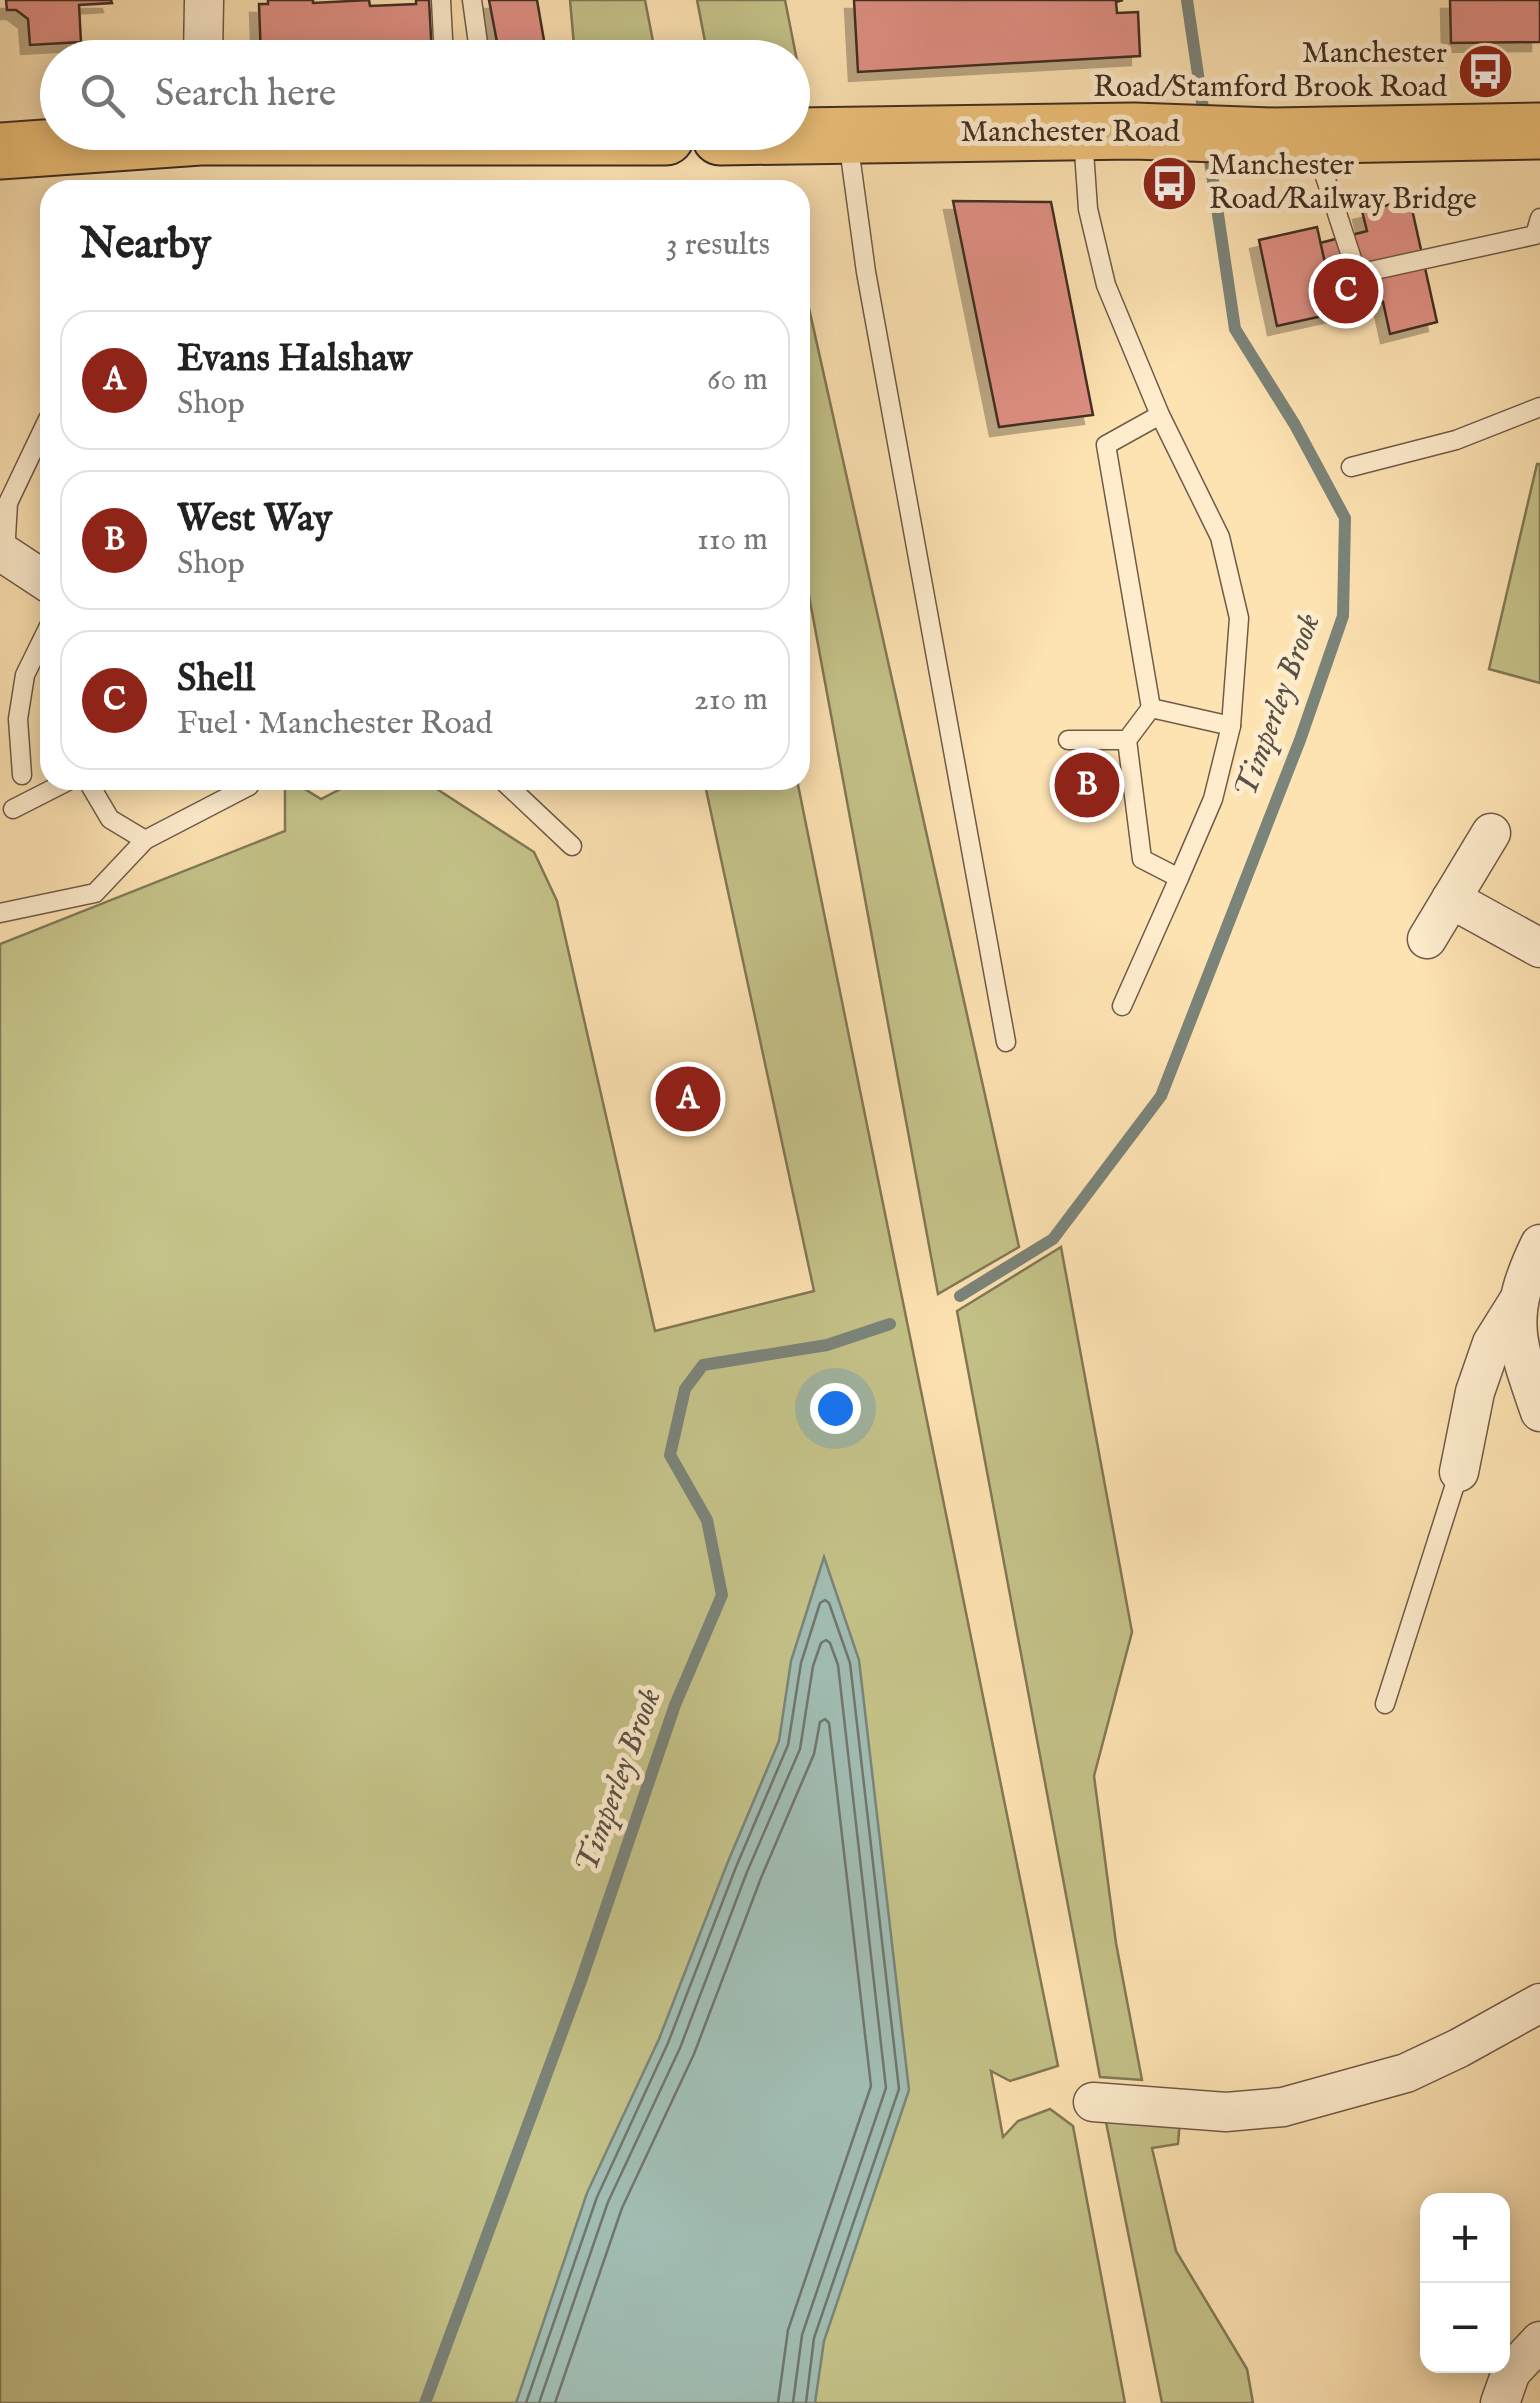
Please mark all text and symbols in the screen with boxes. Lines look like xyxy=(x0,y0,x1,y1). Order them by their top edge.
place label: Manchester Road/Stamford Brook Road xyxy=(1093,35,1448,107)
search box xyxy=(40,40,810,150)
bus stop icon: Manchester Road/Stamford Brook Road xyxy=(1456,41,1516,101)
icon: search xyxy=(75,68,130,123)
text: Search here xyxy=(155,71,336,119)
street label: Manchester Road xyxy=(960,114,1181,152)
place label: Manchester Road/Railway Bridge xyxy=(1209,147,1477,219)
bus stop icon: Manchester Road/Railway Bridge xyxy=(1140,153,1200,213)
text: Nearby xyxy=(80,219,211,272)
text: 3 results xyxy=(666,225,770,266)
pin: C xyxy=(1314,254,1378,328)
text: Evans Halshaw xyxy=(177,336,412,384)
text: A xyxy=(104,360,125,401)
text: 60 m xyxy=(707,360,768,401)
text: Shop xyxy=(177,384,245,425)
text: West Way xyxy=(177,496,332,544)
text: B xyxy=(104,520,125,561)
text: 110 m xyxy=(697,520,768,561)
text: Shop xyxy=(177,544,245,585)
water label: Timperley Brook xyxy=(1226,608,1330,804)
text: Shell xyxy=(177,656,255,704)
text: C xyxy=(103,680,126,721)
text: 210 m xyxy=(694,680,768,721)
text: Fuel · Manchester Road xyxy=(177,704,493,745)
pin: B xyxy=(1054,748,1120,822)
pin: A xyxy=(656,1062,720,1136)
your location xyxy=(810,1383,861,1434)
water label: Timperley Brook xyxy=(567,1683,671,1879)
map controls xyxy=(1420,2193,1510,2373)
button: + xyxy=(1420,2193,1510,2283)
button: − xyxy=(1420,2283,1510,2373)

